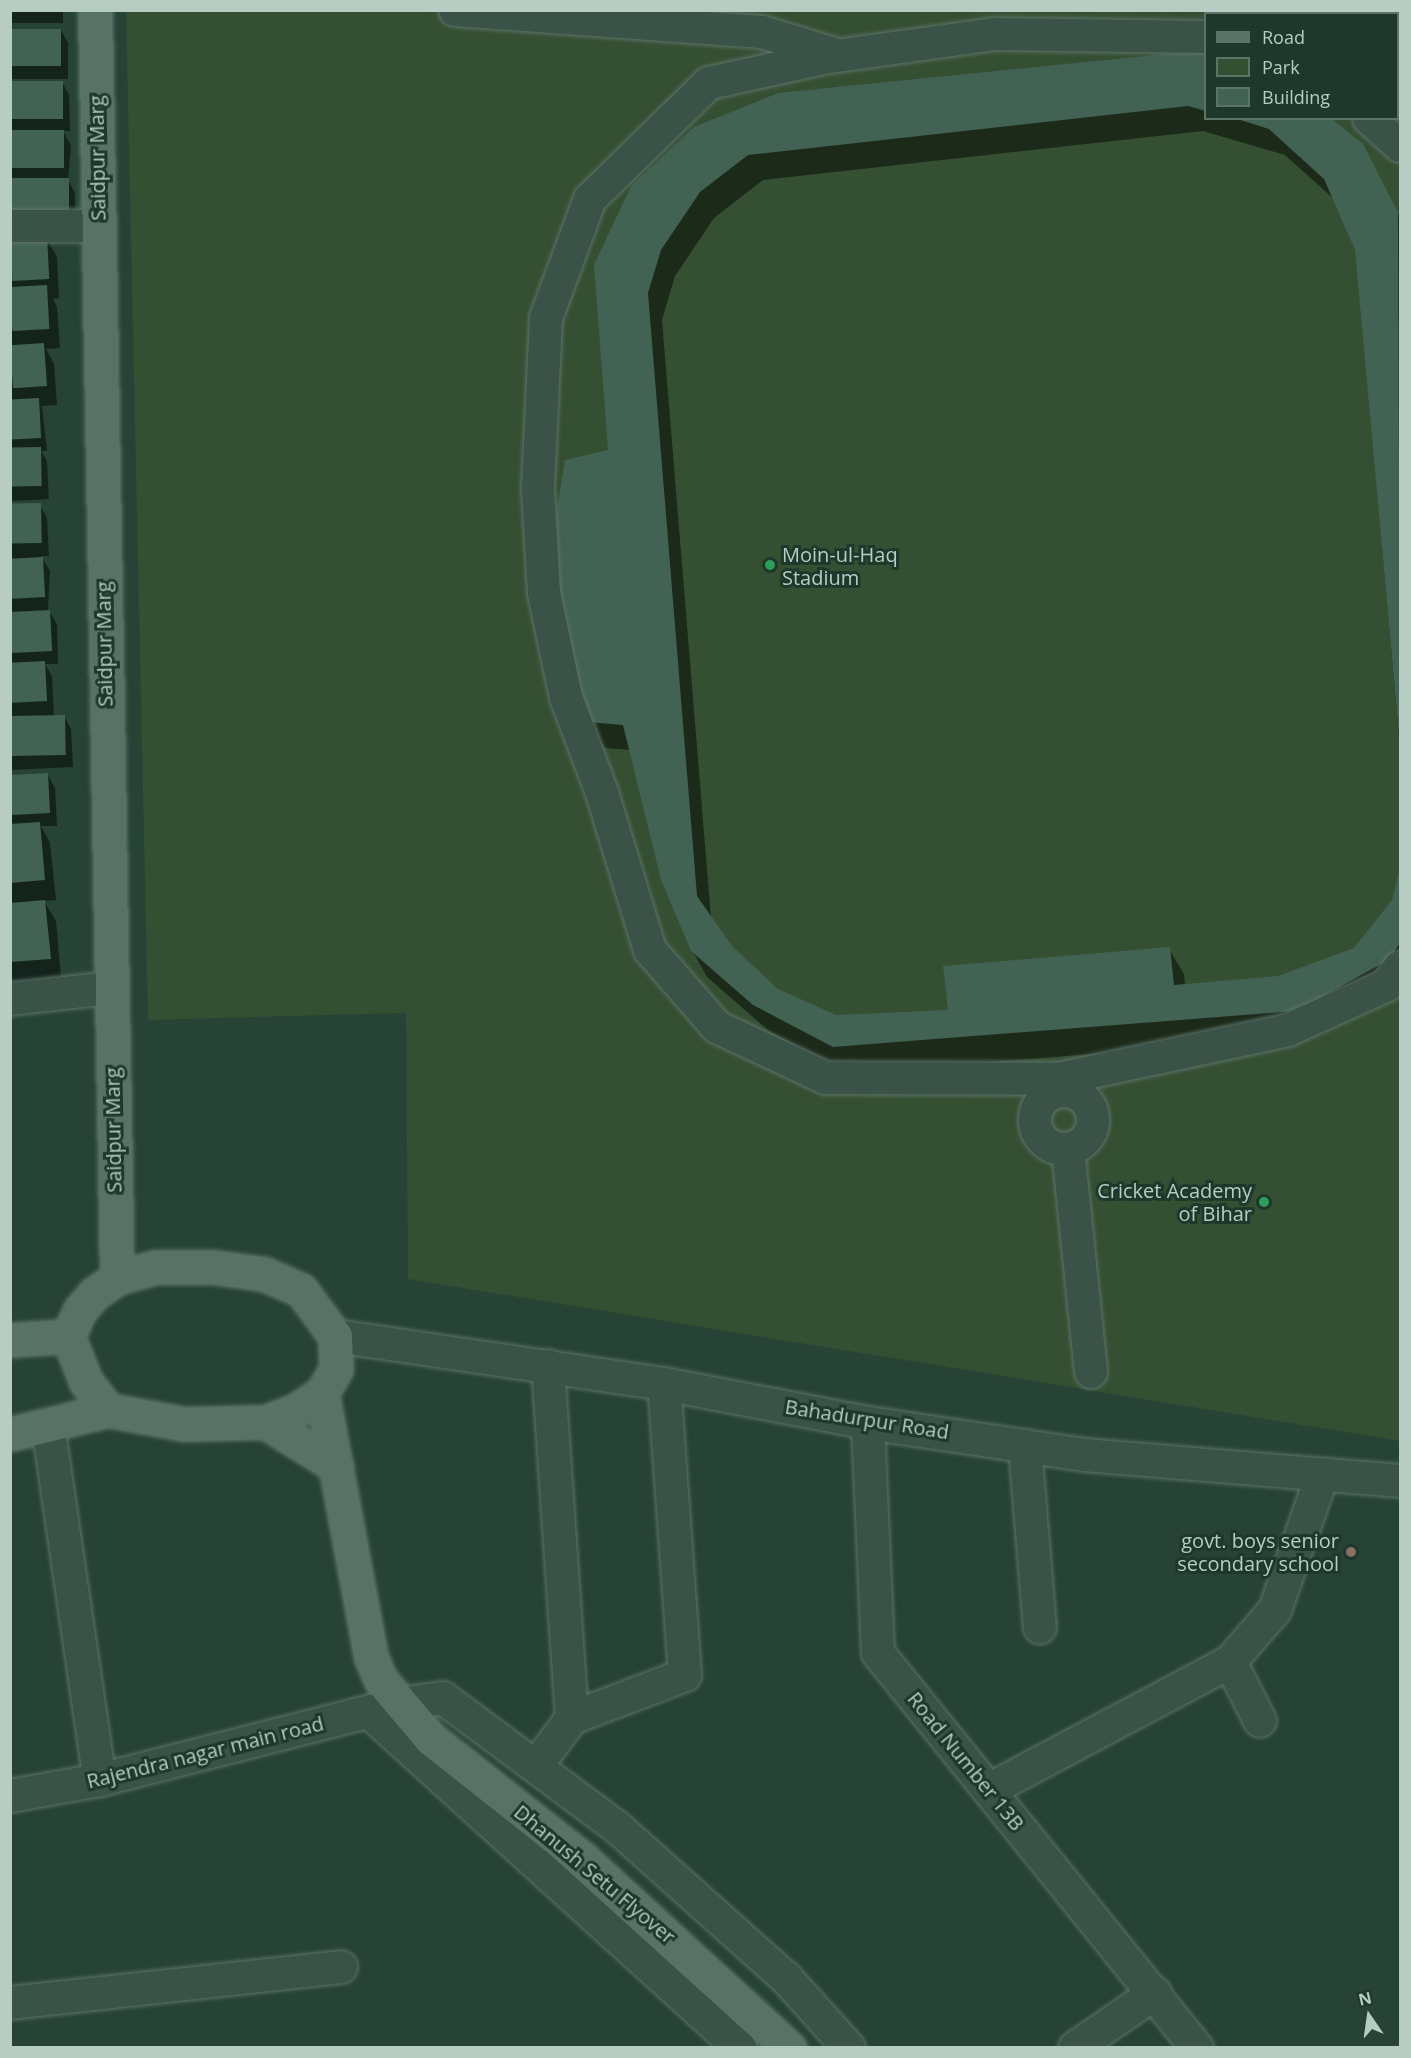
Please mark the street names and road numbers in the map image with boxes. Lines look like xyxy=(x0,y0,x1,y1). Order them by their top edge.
street label: Saidpur Marg xyxy=(84,95,110,221)
street label: Saidpur Marg xyxy=(91,581,117,707)
street label: Saidpur Marg xyxy=(100,1067,126,1193)
street label: Bahadurpur Road xyxy=(783,1394,951,1444)
street label: Road Number 13B xyxy=(903,1687,1029,1835)
street label: Rajendra nagar main road xyxy=(84,1711,326,1793)
street label: Dhanush Setu Flyover xyxy=(510,1800,680,1948)

